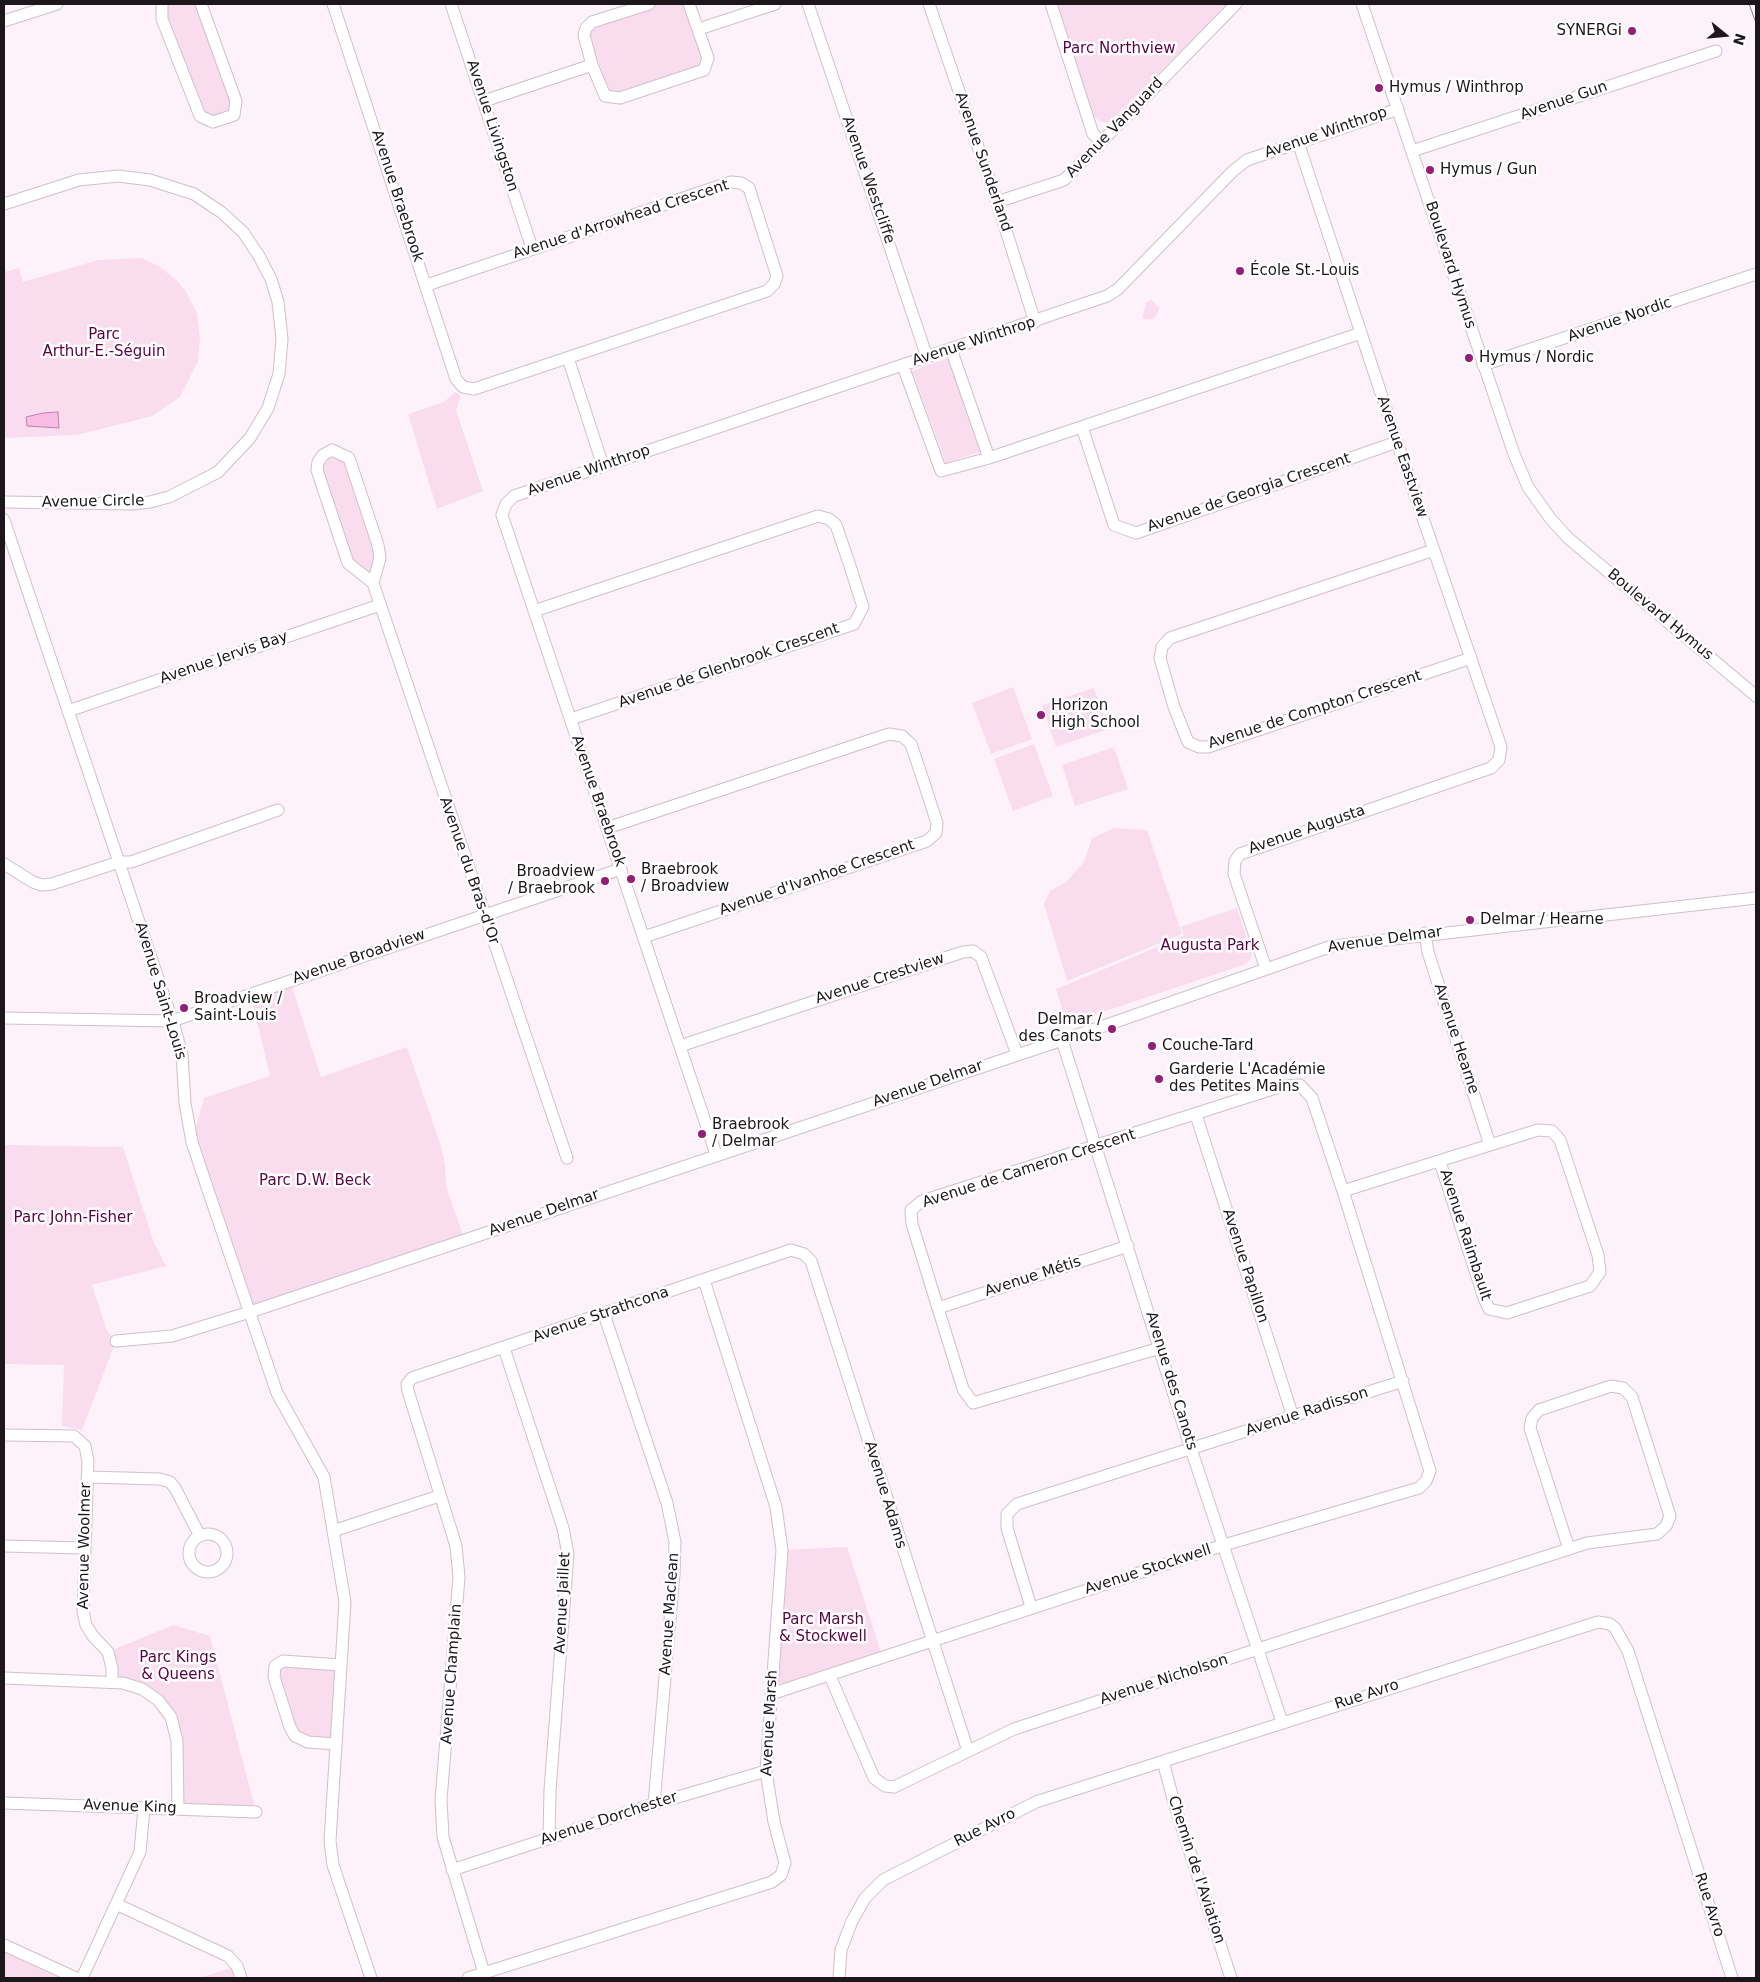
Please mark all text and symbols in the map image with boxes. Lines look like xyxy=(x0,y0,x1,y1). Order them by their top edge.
north arrow xyxy=(1700,10,1750,60)
place label: SYNERGi xyxy=(1556,22,1622,40)
marker: SYNERGi xyxy=(1626,25,1638,37)
text: N xyxy=(1730,31,1749,47)
park label: Parc Northview xyxy=(1063,40,1175,58)
street label: Avenue Livingston xyxy=(462,58,522,194)
street label: Avenue Vanguard xyxy=(1063,74,1167,182)
street label: Avenue Gun xyxy=(1518,78,1610,124)
place label: Hymus / Winthrop xyxy=(1389,79,1524,97)
marker: Hymus / Winthrop xyxy=(1373,82,1385,94)
street label: Avenue Sunderland xyxy=(951,90,1015,234)
street label: Avenue Winthrop xyxy=(1262,104,1390,162)
street label: Avenue Westcliffe xyxy=(838,114,898,246)
street label: Avenue Braebrook xyxy=(367,128,427,264)
place label: Hymus / Gun xyxy=(1440,161,1537,179)
marker: Hymus / Gun xyxy=(1424,164,1436,176)
street label: Avenue d'Arrowhead Crescent xyxy=(511,177,731,263)
street label: Boulevard Hymus xyxy=(1421,199,1479,331)
place label: École St.-Louis xyxy=(1250,262,1359,280)
marker: École St.-Louis xyxy=(1234,265,1246,277)
street label: Avenue Nordic xyxy=(1566,294,1674,346)
street label: Avenue Winthrop xyxy=(910,314,1038,370)
park label: Parc Arthur-E.-Séguin xyxy=(42,326,166,361)
place label: Hymus / Nordic xyxy=(1479,349,1594,367)
marker: Hymus / Nordic xyxy=(1463,352,1475,364)
street label: Avenue Eastview xyxy=(1373,394,1431,520)
street label: Avenue Winthrop xyxy=(525,442,653,500)
street label: Avenue de Georgia Crescent xyxy=(1145,450,1353,536)
street label: Avenue Circle xyxy=(42,492,144,512)
street label: Boulevard Hymus xyxy=(1603,565,1717,665)
street label: Avenue de Glenbrook Crescent xyxy=(616,620,842,712)
street label: Avenue Jervis Bay xyxy=(158,628,290,688)
street label: Avenue de Compton Crescent xyxy=(1206,667,1424,753)
place label: Horizon High School xyxy=(1051,697,1140,732)
marker: Horizon High School xyxy=(1035,709,1047,721)
street label: Avenue Braebrook xyxy=(567,733,629,869)
street label: Avenue du Bras-d'Or xyxy=(435,795,503,947)
street label: Avenue Augusta xyxy=(1246,802,1368,858)
street label: Avenue d'Ivanhoe Crescent xyxy=(717,836,917,920)
place label: Braebrook / Broadview xyxy=(641,861,729,896)
place label: Broadview / Braebrook xyxy=(508,863,595,898)
marker: Braebrook / Broadview xyxy=(625,873,637,885)
marker: Broadview / Braebrook xyxy=(599,875,611,887)
place label: Delmar / Hearne xyxy=(1480,911,1604,929)
marker: Delmar / Hearne xyxy=(1464,914,1476,926)
street label: Avenue Saint-Louis xyxy=(130,920,190,1062)
street label: Avenue Delmar xyxy=(1327,923,1443,957)
street label: Avenue Broadview xyxy=(290,926,428,988)
park label: Augusta Park xyxy=(1161,937,1259,955)
street label: Avenue Crestview xyxy=(813,950,947,1008)
street label: Avenue Hearne xyxy=(1430,982,1482,1096)
place label: Broadview / Saint-Louis xyxy=(194,990,282,1025)
marker: Broadview / Saint-Louis xyxy=(178,1002,190,1014)
place label: Delmar / des Canots xyxy=(1019,1011,1102,1046)
marker: Delmar / des Canots xyxy=(1106,1023,1118,1035)
place label: Couche-Tard xyxy=(1162,1037,1253,1055)
marker: Couche-Tard xyxy=(1146,1040,1158,1052)
street label: Avenue Delmar xyxy=(871,1057,985,1111)
place label: Garderie L'Académie des Petites Mains xyxy=(1169,1061,1325,1096)
marker: Garderie L'Académie des Petites Mains xyxy=(1153,1073,1165,1085)
place label: Braebrook / Delmar xyxy=(712,1116,789,1151)
street label: Avenue de Cameron Crescent xyxy=(920,1126,1138,1212)
marker: Braebrook / Delmar xyxy=(696,1128,708,1140)
street label: Avenue Raimbault xyxy=(1435,1167,1495,1303)
park label: Parc D.W. Beck xyxy=(259,1172,371,1190)
street label: Avenue Delmar xyxy=(487,1186,601,1240)
street label: Avenue Papillon xyxy=(1218,1207,1272,1325)
park label: Parc John-Fisher xyxy=(14,1209,132,1227)
street label: Avenue Métis xyxy=(982,1253,1084,1301)
street label: Avenue Strathcona xyxy=(531,1283,671,1347)
street label: Avenue des Canots xyxy=(1141,1310,1201,1452)
street label: Avenue Radisson xyxy=(1243,1384,1371,1440)
street label: Avenue Adams xyxy=(860,1439,910,1551)
street label: Avenue Woolmer xyxy=(75,1482,95,1610)
street label: Avenue Stockwell xyxy=(1083,1541,1213,1599)
street label: Avenue Jaillet xyxy=(551,1552,575,1654)
street label: Avenue Maclean xyxy=(657,1552,683,1676)
street label: Avenue Champlain xyxy=(438,1603,466,1745)
park label: Parc Marsh & Stockwell xyxy=(779,1611,867,1646)
park label: Parc Kings & Queens xyxy=(139,1649,217,1684)
street label: Avenue Nicholson xyxy=(1098,1651,1230,1709)
street label: Avenue Marsh xyxy=(758,1670,782,1776)
street label: Rue Avro xyxy=(1333,1676,1401,1714)
street label: Avenue Dorchester xyxy=(538,1788,680,1850)
street label: Chemin de l'Aviation xyxy=(1164,1794,1228,1946)
street label: Avenue King xyxy=(83,1796,177,1818)
street label: Rue Avro xyxy=(951,1805,1019,1851)
street label: Rue Avro xyxy=(1690,1871,1728,1939)

